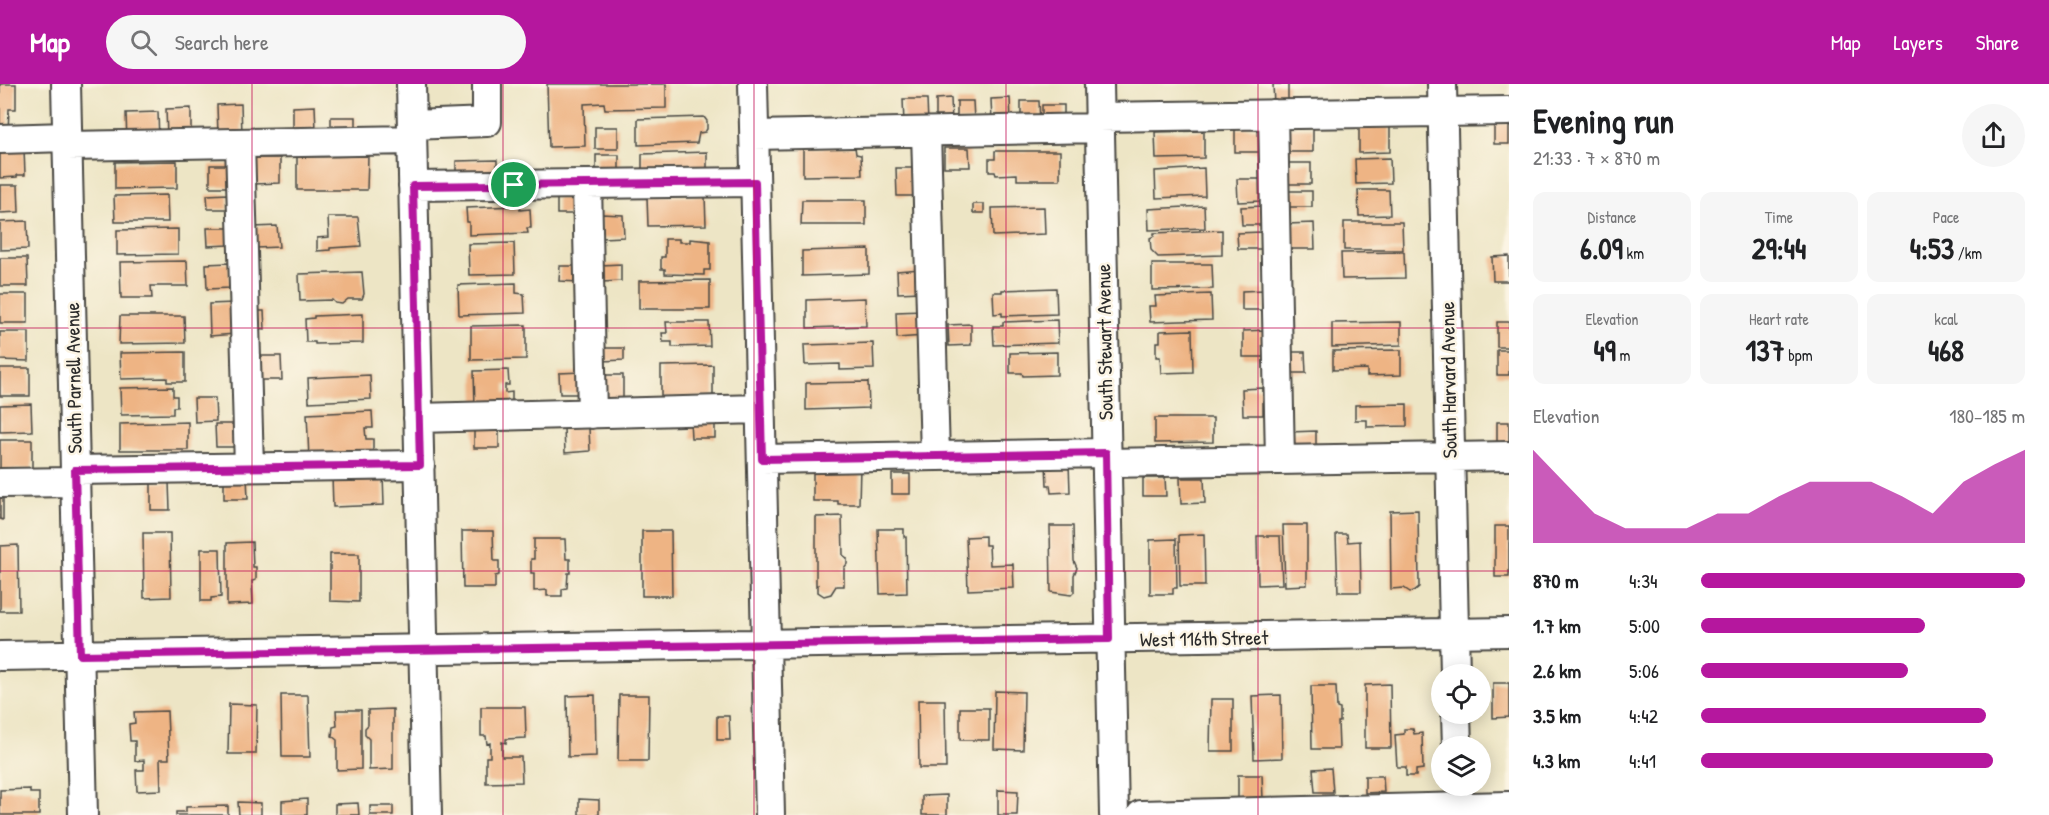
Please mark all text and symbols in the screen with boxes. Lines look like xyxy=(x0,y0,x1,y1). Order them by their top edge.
search box xyxy=(106,15,526,69)
text: Map xyxy=(30,23,70,61)
icon: search xyxy=(127,26,160,59)
text: Search here xyxy=(175,27,269,57)
text: Map xyxy=(1831,28,1860,57)
text: Layers xyxy=(1893,28,1943,57)
text: Share xyxy=(1976,28,2019,57)
text: Evening run xyxy=(1533,99,1674,143)
button: share xyxy=(1962,104,2025,167)
text: 21:33 · 7 × 870 m xyxy=(1533,144,1660,171)
pin xyxy=(488,159,539,210)
icon: arrive xyxy=(497,168,530,201)
text: Distance xyxy=(1588,206,1636,228)
text: Time xyxy=(1765,206,1793,228)
text: Pace xyxy=(1933,206,1959,228)
text: 6.09 xyxy=(1580,228,1623,268)
text: 29:44 xyxy=(1752,228,1806,268)
text: 4:53 xyxy=(1910,228,1954,268)
text: km xyxy=(1623,242,1644,264)
text: /km xyxy=(1954,242,1982,264)
street label: South Stewart Avenue xyxy=(1089,264,1119,420)
street label: South Harvard Avenue xyxy=(1433,301,1463,459)
street label: South Parnell Avenue xyxy=(58,302,88,454)
text: Elevation xyxy=(1585,308,1639,330)
text: Heart rate xyxy=(1749,308,1809,330)
text: kcal xyxy=(1934,308,1958,330)
text: 49 xyxy=(1594,330,1616,370)
text: 137 xyxy=(1745,330,1785,370)
text: 468 xyxy=(1928,330,1964,370)
text: m xyxy=(1616,344,1630,366)
text: bpm xyxy=(1785,344,1813,366)
text: Elevation xyxy=(1533,402,1599,429)
text: 180–185 m xyxy=(1949,402,2025,429)
text: 870 m xyxy=(1533,567,1579,594)
text: 4:34 xyxy=(1629,567,1658,594)
text: 1.7 km xyxy=(1533,612,1581,639)
text: 5:00 xyxy=(1629,612,1660,639)
street label: West 116th Street xyxy=(1140,623,1270,653)
text: 2.6 km xyxy=(1533,657,1581,684)
text: 5:06 xyxy=(1629,657,1659,684)
map controls xyxy=(1431,664,1491,796)
button: locate xyxy=(1431,664,1491,724)
text: 3.5 km xyxy=(1533,702,1581,729)
text: 4:42 xyxy=(1629,702,1658,729)
button: layers xyxy=(1431,736,1491,796)
text: 4.3 km xyxy=(1533,747,1580,774)
text: 4:41 xyxy=(1629,747,1656,774)

